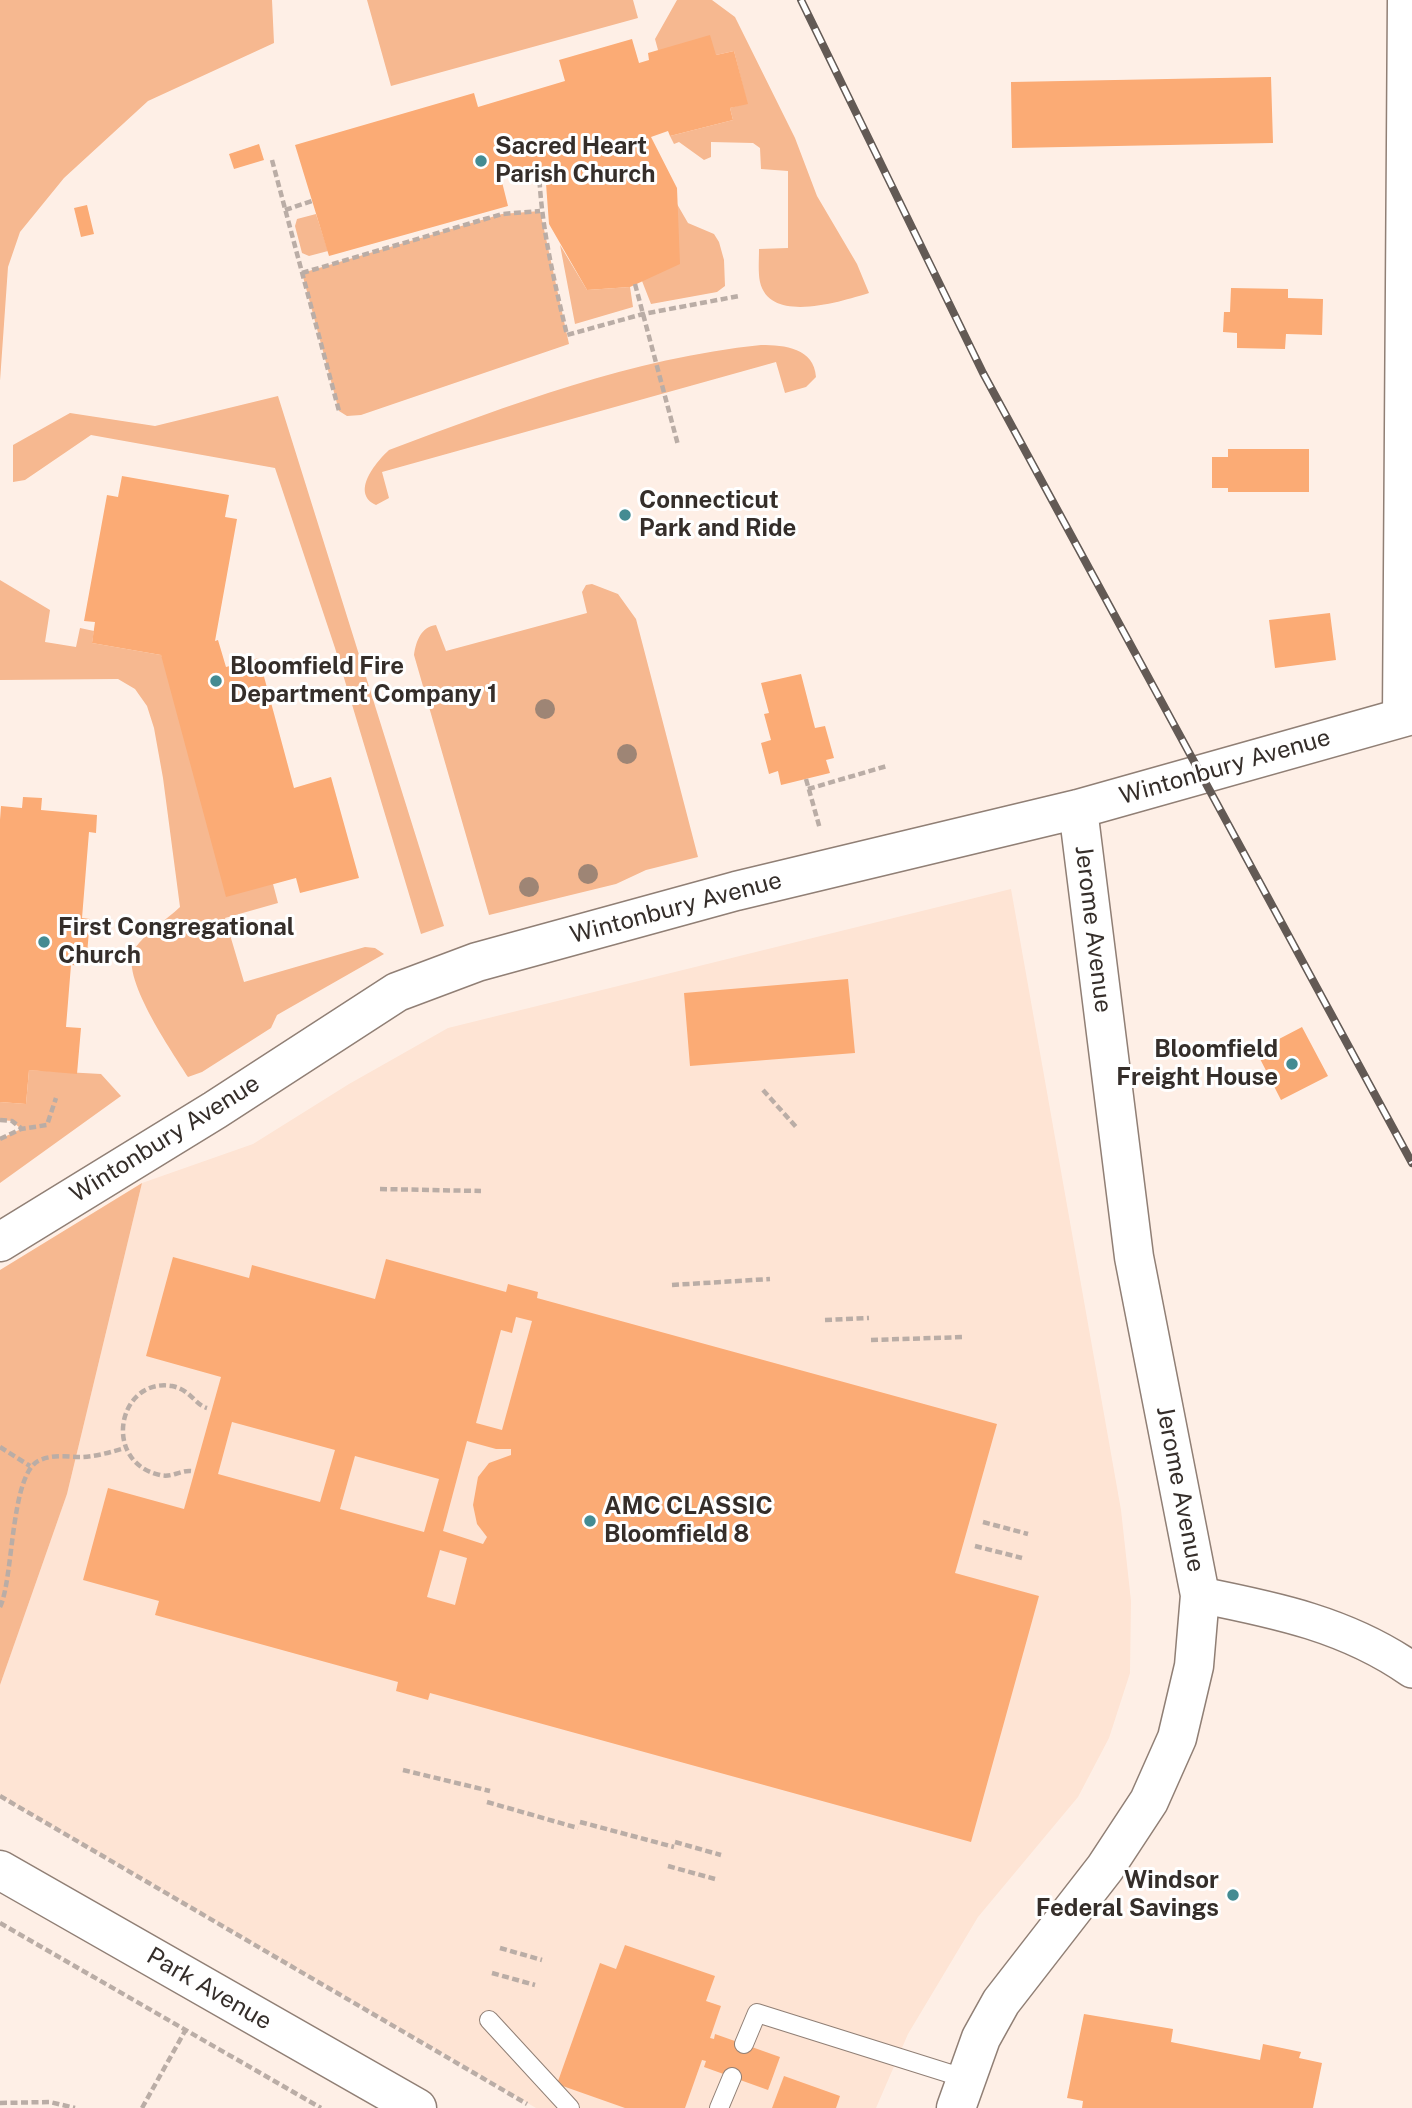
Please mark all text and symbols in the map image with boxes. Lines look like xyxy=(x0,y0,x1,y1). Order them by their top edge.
place label: Sacred Heart Parish Church xyxy=(495,133,655,189)
marker: Sacred Heart Parish Church xyxy=(473,153,489,169)
place label: Connecticut Park and Ride xyxy=(639,487,796,543)
marker: Connecticut Park and Ride xyxy=(617,507,633,523)
place label: Bloomfield Fire Department Company 1 xyxy=(230,653,497,709)
marker: Bloomfield Fire Department Company 1 xyxy=(208,673,224,689)
street label: Wintonbury Avenue xyxy=(1116,723,1334,811)
street label: Jerome Avenue xyxy=(1068,844,1118,1014)
street label: Wintonbury Avenue xyxy=(567,866,785,950)
place label: First Congregational Church xyxy=(58,914,295,970)
marker: First Congregational Church xyxy=(36,934,52,950)
place label: Bloomfield Freight House xyxy=(1116,1036,1278,1092)
marker: Bloomfield Freight House xyxy=(1284,1056,1300,1072)
street label: Wintonbury Avenue xyxy=(65,1069,265,1209)
street label: Jerome Avenue xyxy=(1150,1404,1210,1574)
place label: AMC CLASSIC Bloomfield 8 xyxy=(604,1493,773,1549)
marker: AMC CLASSIC Bloomfield 8 xyxy=(582,1513,598,1529)
place label: Windsor Federal Savings xyxy=(1036,1867,1219,1923)
marker: Windsor Federal Savings xyxy=(1225,1887,1241,1903)
street label: Park Avenue xyxy=(141,1942,277,2036)

